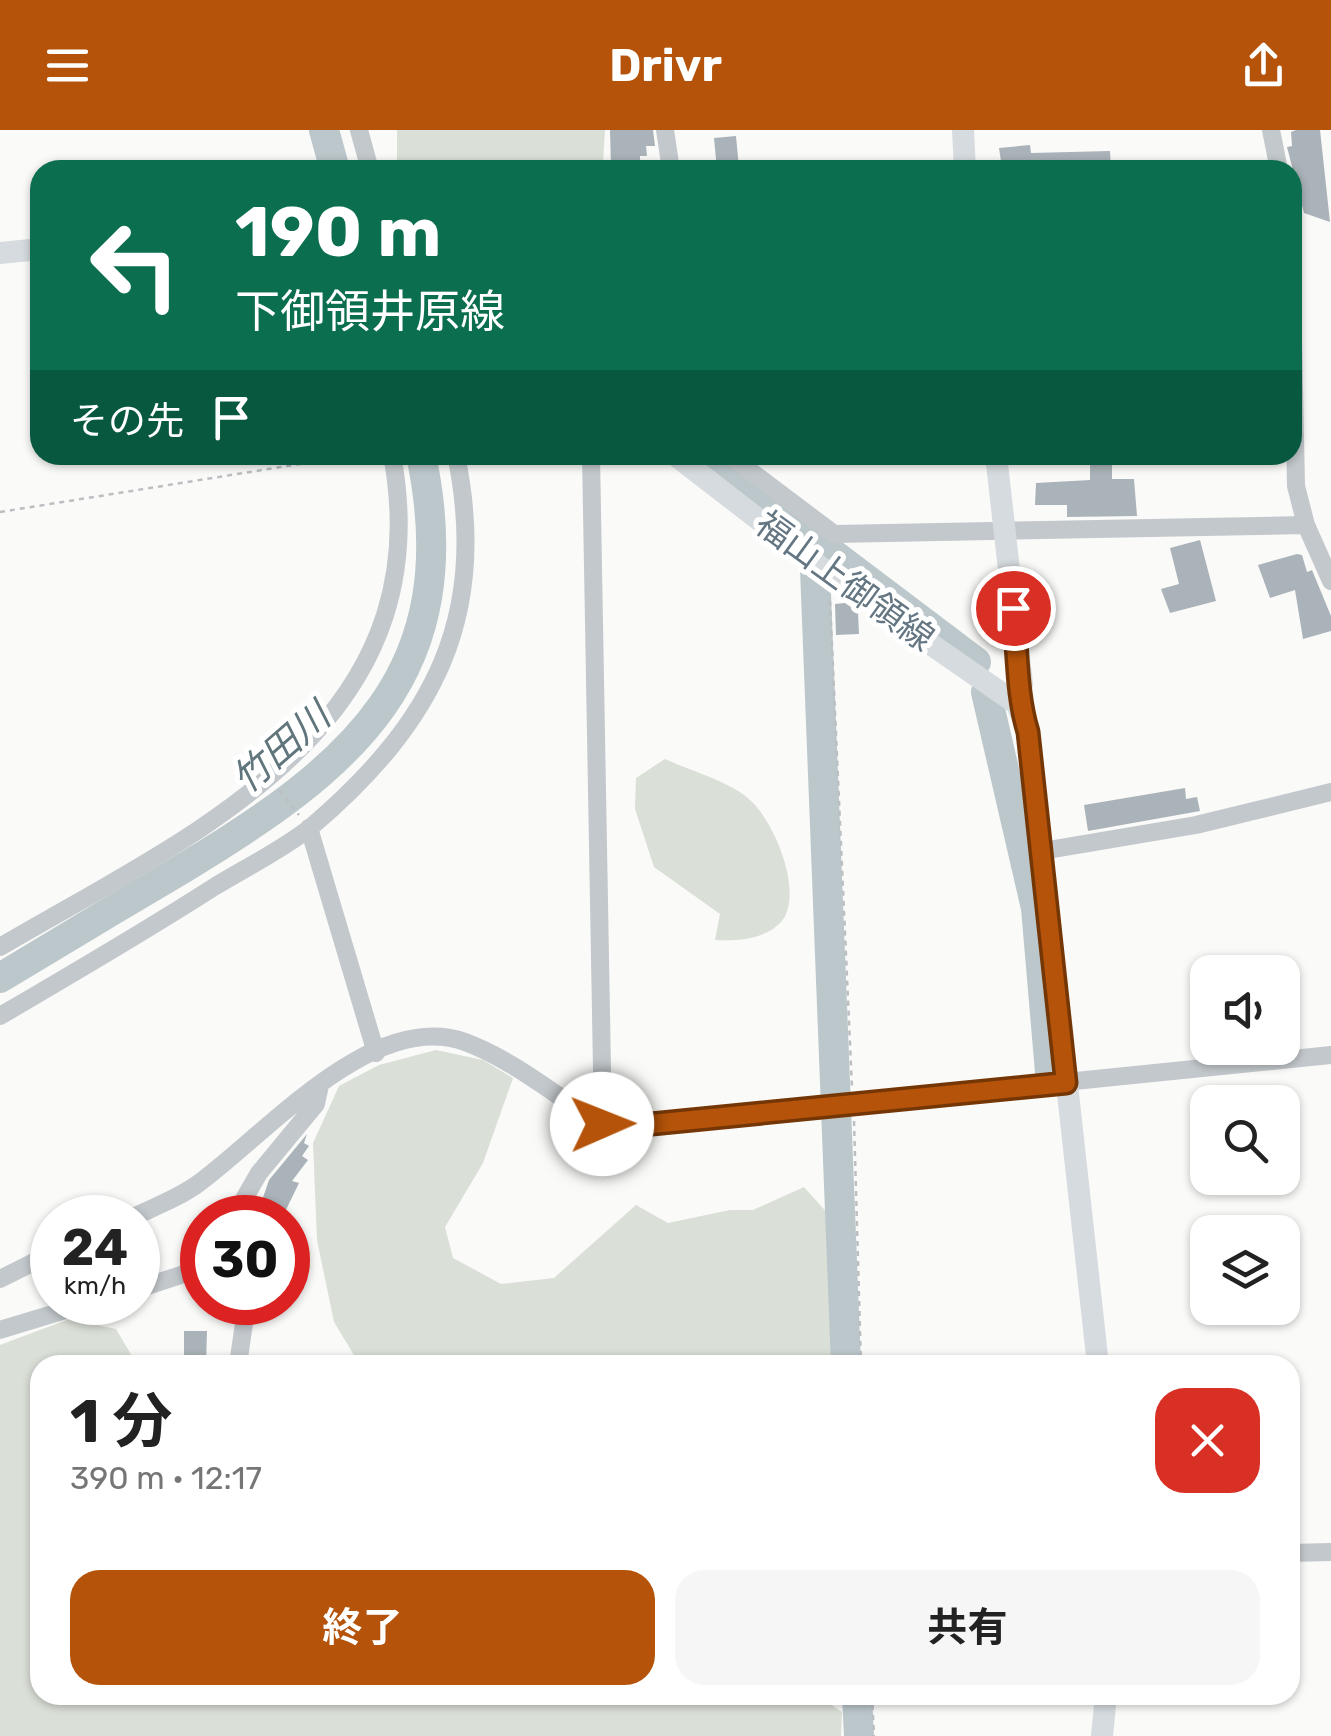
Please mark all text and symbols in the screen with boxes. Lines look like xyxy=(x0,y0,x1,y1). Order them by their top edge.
icon: menu xyxy=(40,38,95,93)
icon: share xyxy=(1236,38,1291,93)
text: Drivr xyxy=(609,39,722,92)
text: 190 m xyxy=(235,191,441,274)
icon: left xyxy=(70,200,200,330)
text: 下御領井原線 xyxy=(235,285,505,338)
icon: arrive xyxy=(204,390,259,445)
text: その先 xyxy=(70,398,184,444)
street label: 福山上御領線 xyxy=(748,502,942,660)
pin xyxy=(971,566,1056,651)
icon: arrive xyxy=(986,581,1041,636)
water label: 竹田川 xyxy=(223,691,342,803)
map controls xyxy=(1190,955,1300,1325)
button: sound xyxy=(1190,955,1300,1065)
position arrow xyxy=(550,1072,654,1176)
button: search xyxy=(1190,1085,1300,1195)
speed limit sign: 30 xyxy=(180,1195,310,1325)
button: layers xyxy=(1190,1215,1300,1325)
text: 24 xyxy=(62,1218,128,1278)
text: km/h xyxy=(64,1271,126,1300)
text: 1 分 xyxy=(70,1386,173,1457)
button: close xyxy=(1155,1388,1260,1493)
text: 390 m · 12:17 xyxy=(70,1459,262,1497)
button: 終了 xyxy=(70,1570,655,1685)
button: 共有 xyxy=(675,1570,1260,1685)

